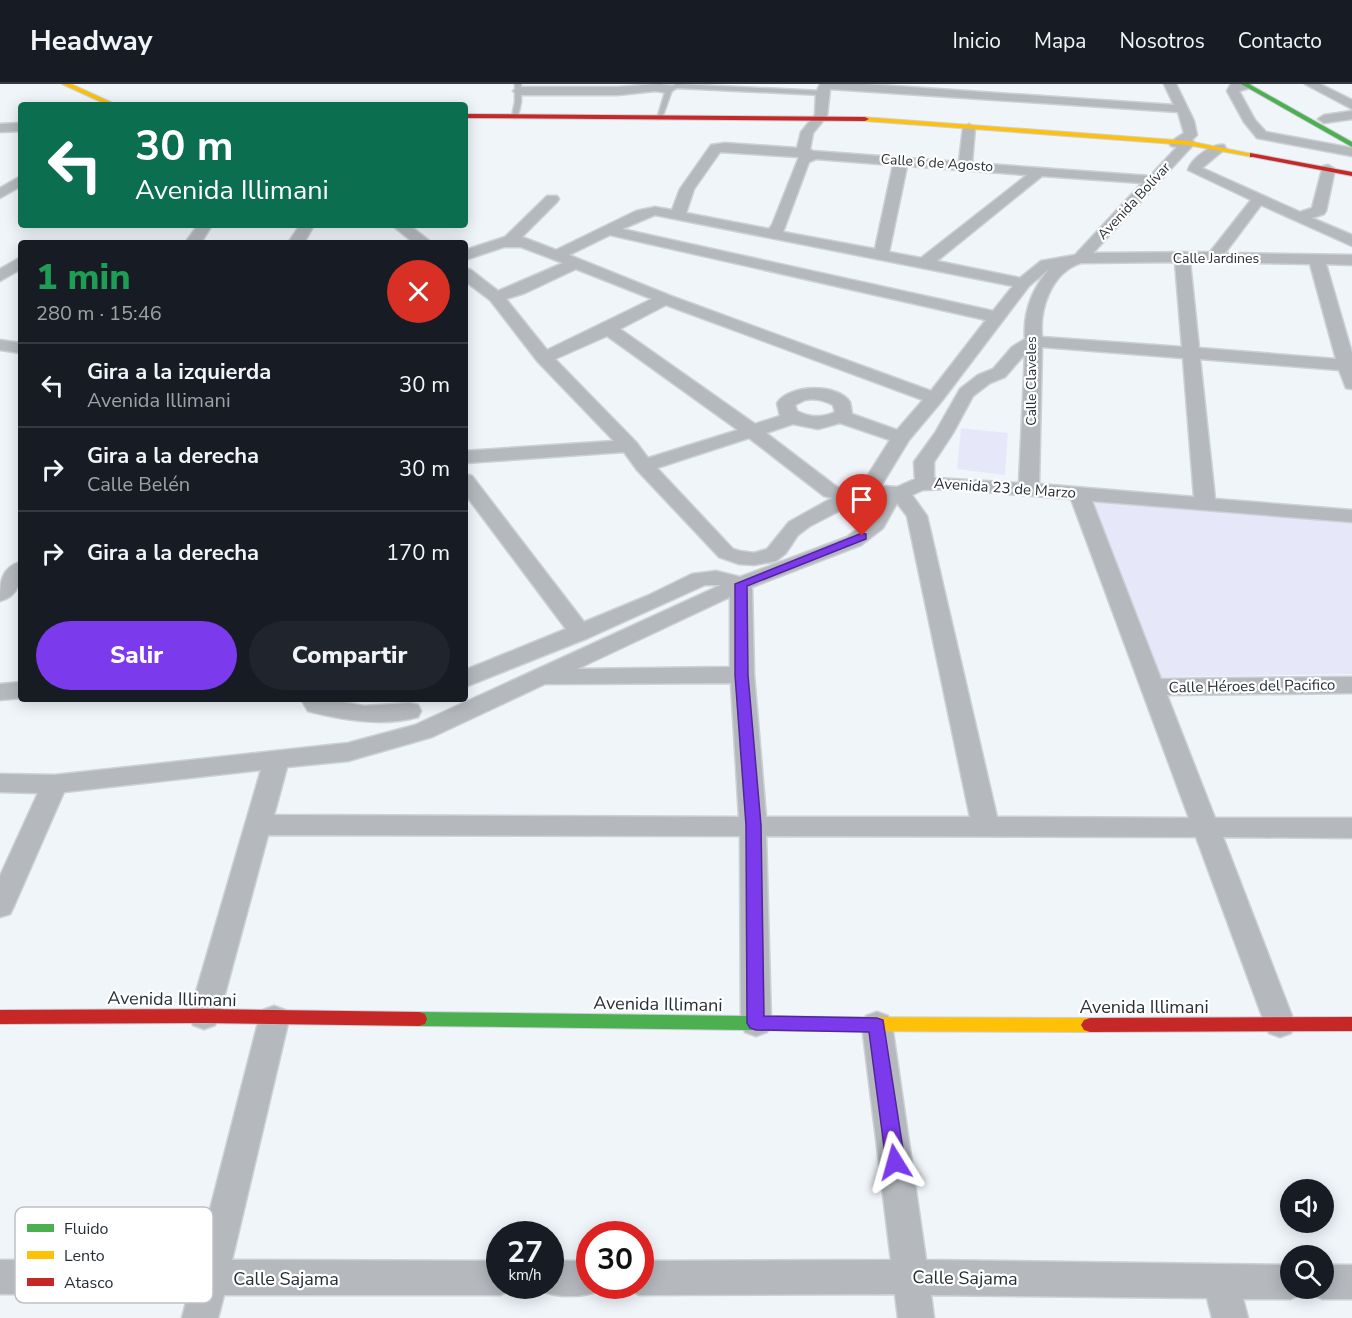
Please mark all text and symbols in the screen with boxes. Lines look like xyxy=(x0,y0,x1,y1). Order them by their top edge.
text: Headway xyxy=(30,22,152,60)
text: Inicio xyxy=(953,27,1001,55)
text: Mapa xyxy=(1034,27,1086,55)
text: Nosotros xyxy=(1119,27,1205,55)
text: Contacto xyxy=(1238,27,1322,55)
text: 30 m xyxy=(135,118,234,175)
icon: left xyxy=(36,126,114,204)
street label: Calle 6 de Agosto xyxy=(880,150,994,176)
street label: Avenida Bolívar xyxy=(1093,158,1175,244)
text: Avenida Illimani xyxy=(135,172,329,209)
street label: Calle Jardines xyxy=(1173,249,1259,268)
text: 1 min xyxy=(36,253,131,302)
button: close xyxy=(387,260,450,323)
text: 280 m · 15:46 xyxy=(36,300,162,327)
street label: Calle Claveles xyxy=(1022,336,1041,426)
text: Gira a la izquierda xyxy=(87,357,271,387)
icon: left xyxy=(36,369,69,402)
text: 30 m xyxy=(399,370,450,400)
text: Avenida Illimani xyxy=(87,387,231,414)
text: Gira a la derecha xyxy=(87,441,259,471)
icon: right xyxy=(36,453,69,486)
text: 30 m xyxy=(399,454,450,484)
text: Calle Belén xyxy=(87,471,190,498)
street label: Avenida 23 de Marzo xyxy=(933,473,1077,503)
pin xyxy=(836,474,887,536)
icon: arrive xyxy=(845,483,878,516)
icon: right xyxy=(36,537,69,570)
text: Gira a la derecha xyxy=(87,538,259,568)
text: 170 m xyxy=(386,538,450,568)
button: Salir xyxy=(36,621,237,690)
button: Compartir xyxy=(249,621,450,690)
street label: Calle Héroes del Pacifico xyxy=(1169,675,1335,697)
street label: Avenida Illimani xyxy=(107,986,237,1012)
street label: Avenida Illimani xyxy=(593,991,723,1017)
street label: Avenida Illimani xyxy=(1079,995,1209,1019)
position arrow xyxy=(863,1130,927,1194)
map controls xyxy=(1280,1179,1334,1299)
button: sound xyxy=(1280,1179,1334,1233)
legend xyxy=(15,1207,213,1303)
text: Fluido xyxy=(64,1218,109,1240)
speed limit sign: 30 xyxy=(576,1221,654,1299)
text: 27 xyxy=(507,1232,543,1273)
text: Lento xyxy=(64,1245,105,1267)
button: search xyxy=(1280,1245,1334,1299)
text: km/h xyxy=(508,1265,542,1285)
street label: Calle Sajama xyxy=(912,1265,1018,1291)
street label: Calle Sajama xyxy=(233,1267,339,1291)
text: Atasco xyxy=(64,1272,113,1294)

